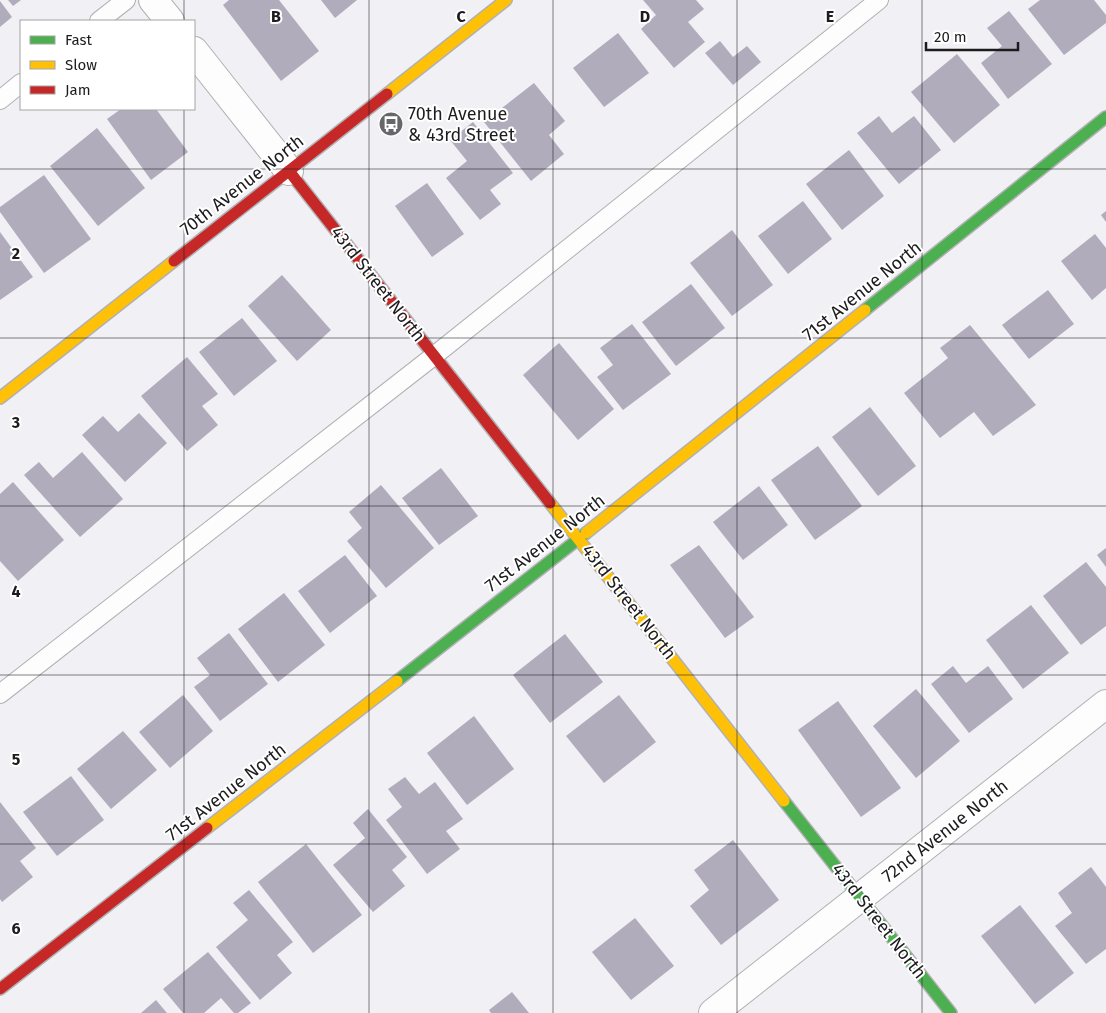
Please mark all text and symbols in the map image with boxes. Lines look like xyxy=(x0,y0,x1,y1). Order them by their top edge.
text: B xyxy=(271,7,281,26)
text: C xyxy=(456,7,466,26)
text: D xyxy=(640,7,650,26)
text: E xyxy=(826,7,834,26)
legend xyxy=(20,20,195,110)
scale bar xyxy=(926,20,1018,52)
text: 20 m xyxy=(934,28,967,46)
text: Fast xyxy=(65,31,92,49)
text: Slow xyxy=(65,56,97,74)
text: Jam xyxy=(65,81,91,99)
place label: 70th Avenue & 43rd Street xyxy=(408,103,515,146)
bus stop icon: 70th Avenue & 43rd Street xyxy=(378,111,404,137)
street label: 70th Avenue North xyxy=(176,130,308,240)
street label: 43rd Street North xyxy=(326,222,430,346)
street label: 71st Avenue North xyxy=(798,236,926,346)
text: 2 xyxy=(12,244,20,263)
text: 3 xyxy=(11,413,20,432)
street label: 71st Avenue North xyxy=(481,489,609,597)
street label: 43rd Street North xyxy=(577,540,681,664)
text: 4 xyxy=(11,582,21,601)
street label: 71st Avenue North xyxy=(162,738,290,846)
text: 5 xyxy=(12,750,21,769)
street label: 72nd Avenue North xyxy=(878,775,1012,887)
street label: 43rd Street North xyxy=(827,859,931,983)
text: 6 xyxy=(11,919,21,938)

